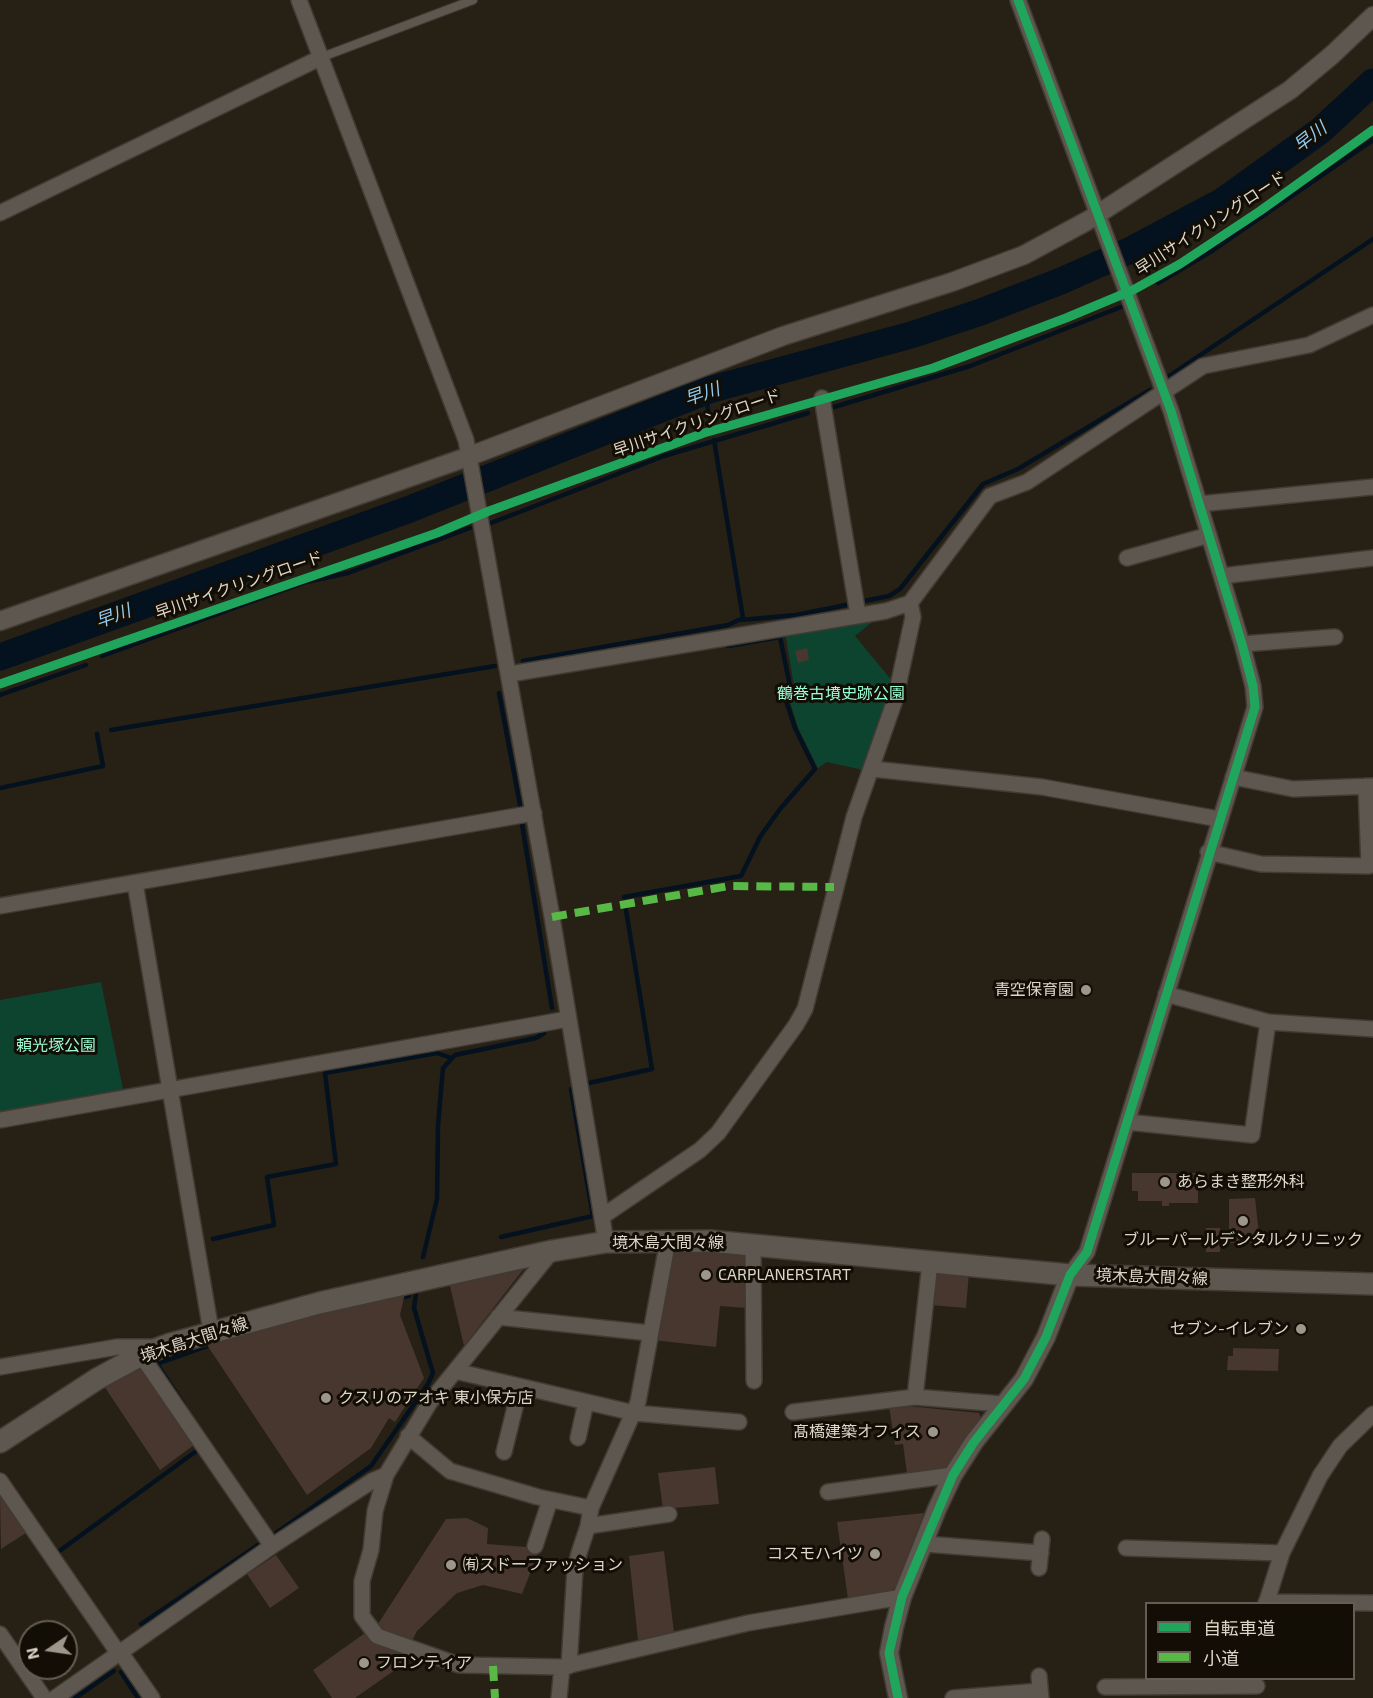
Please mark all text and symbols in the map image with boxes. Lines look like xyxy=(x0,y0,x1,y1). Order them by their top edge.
water label: 早川 xyxy=(1289,117,1331,157)
street label: 早川サイクリングロード xyxy=(1132,167,1290,279)
water label: 早川 xyxy=(681,378,723,410)
street label: 早川サイクリングロード xyxy=(611,385,783,461)
street label: 早川サイクリングロード xyxy=(153,547,325,623)
water label: 早川 xyxy=(92,600,134,632)
park label: 鶴巻古墳史跡公園 xyxy=(777,684,905,704)
place label: 青空保育園 xyxy=(994,980,1074,1000)
marker: 青空保育園 xyxy=(1079,983,1093,997)
park label: 頼光塚公園 xyxy=(16,1036,96,1056)
place label: あらまき整形外科 xyxy=(1177,1172,1305,1192)
marker: あらまき整形外科 xyxy=(1158,1175,1172,1189)
marker: ブルーパールデンタルクリニック xyxy=(1236,1214,1250,1228)
place label: ブルーパールデンタルクリニック xyxy=(1123,1230,1363,1250)
street label: 境木島大間々線 xyxy=(612,1233,724,1253)
place label: CARPLANERSTART xyxy=(718,1265,851,1285)
street label: 境木島大間々線 xyxy=(1096,1265,1208,1289)
marker: CARPLANERSTART xyxy=(699,1268,713,1282)
street label: 境木島大間々線 xyxy=(138,1314,250,1366)
place label: セブン-イレブン xyxy=(1170,1319,1289,1339)
marker: セブン-イレブン xyxy=(1294,1322,1308,1336)
place label: クスリのアオキ 東小保方店 xyxy=(338,1388,534,1408)
marker: クスリのアオキ 東小保方店 xyxy=(319,1391,333,1405)
place label: 髙橋建築オフィス xyxy=(793,1422,921,1442)
marker: 髙橋建築オフィス xyxy=(926,1425,940,1439)
place label: コスモハイツ xyxy=(767,1544,863,1564)
marker: コスモハイツ xyxy=(868,1547,882,1561)
place label: ㈲スドーファッション xyxy=(463,1555,623,1575)
marker: ㈲スドーファッション xyxy=(444,1558,458,1572)
legend xyxy=(1145,1602,1355,1680)
text: 自転車道 xyxy=(1203,1617,1275,1639)
north arrow xyxy=(18,1620,78,1680)
text: N xyxy=(21,1646,42,1661)
text: 小道 xyxy=(1203,1647,1239,1669)
place label: フロンティア xyxy=(376,1653,472,1673)
marker: フロンティア xyxy=(357,1656,371,1670)

